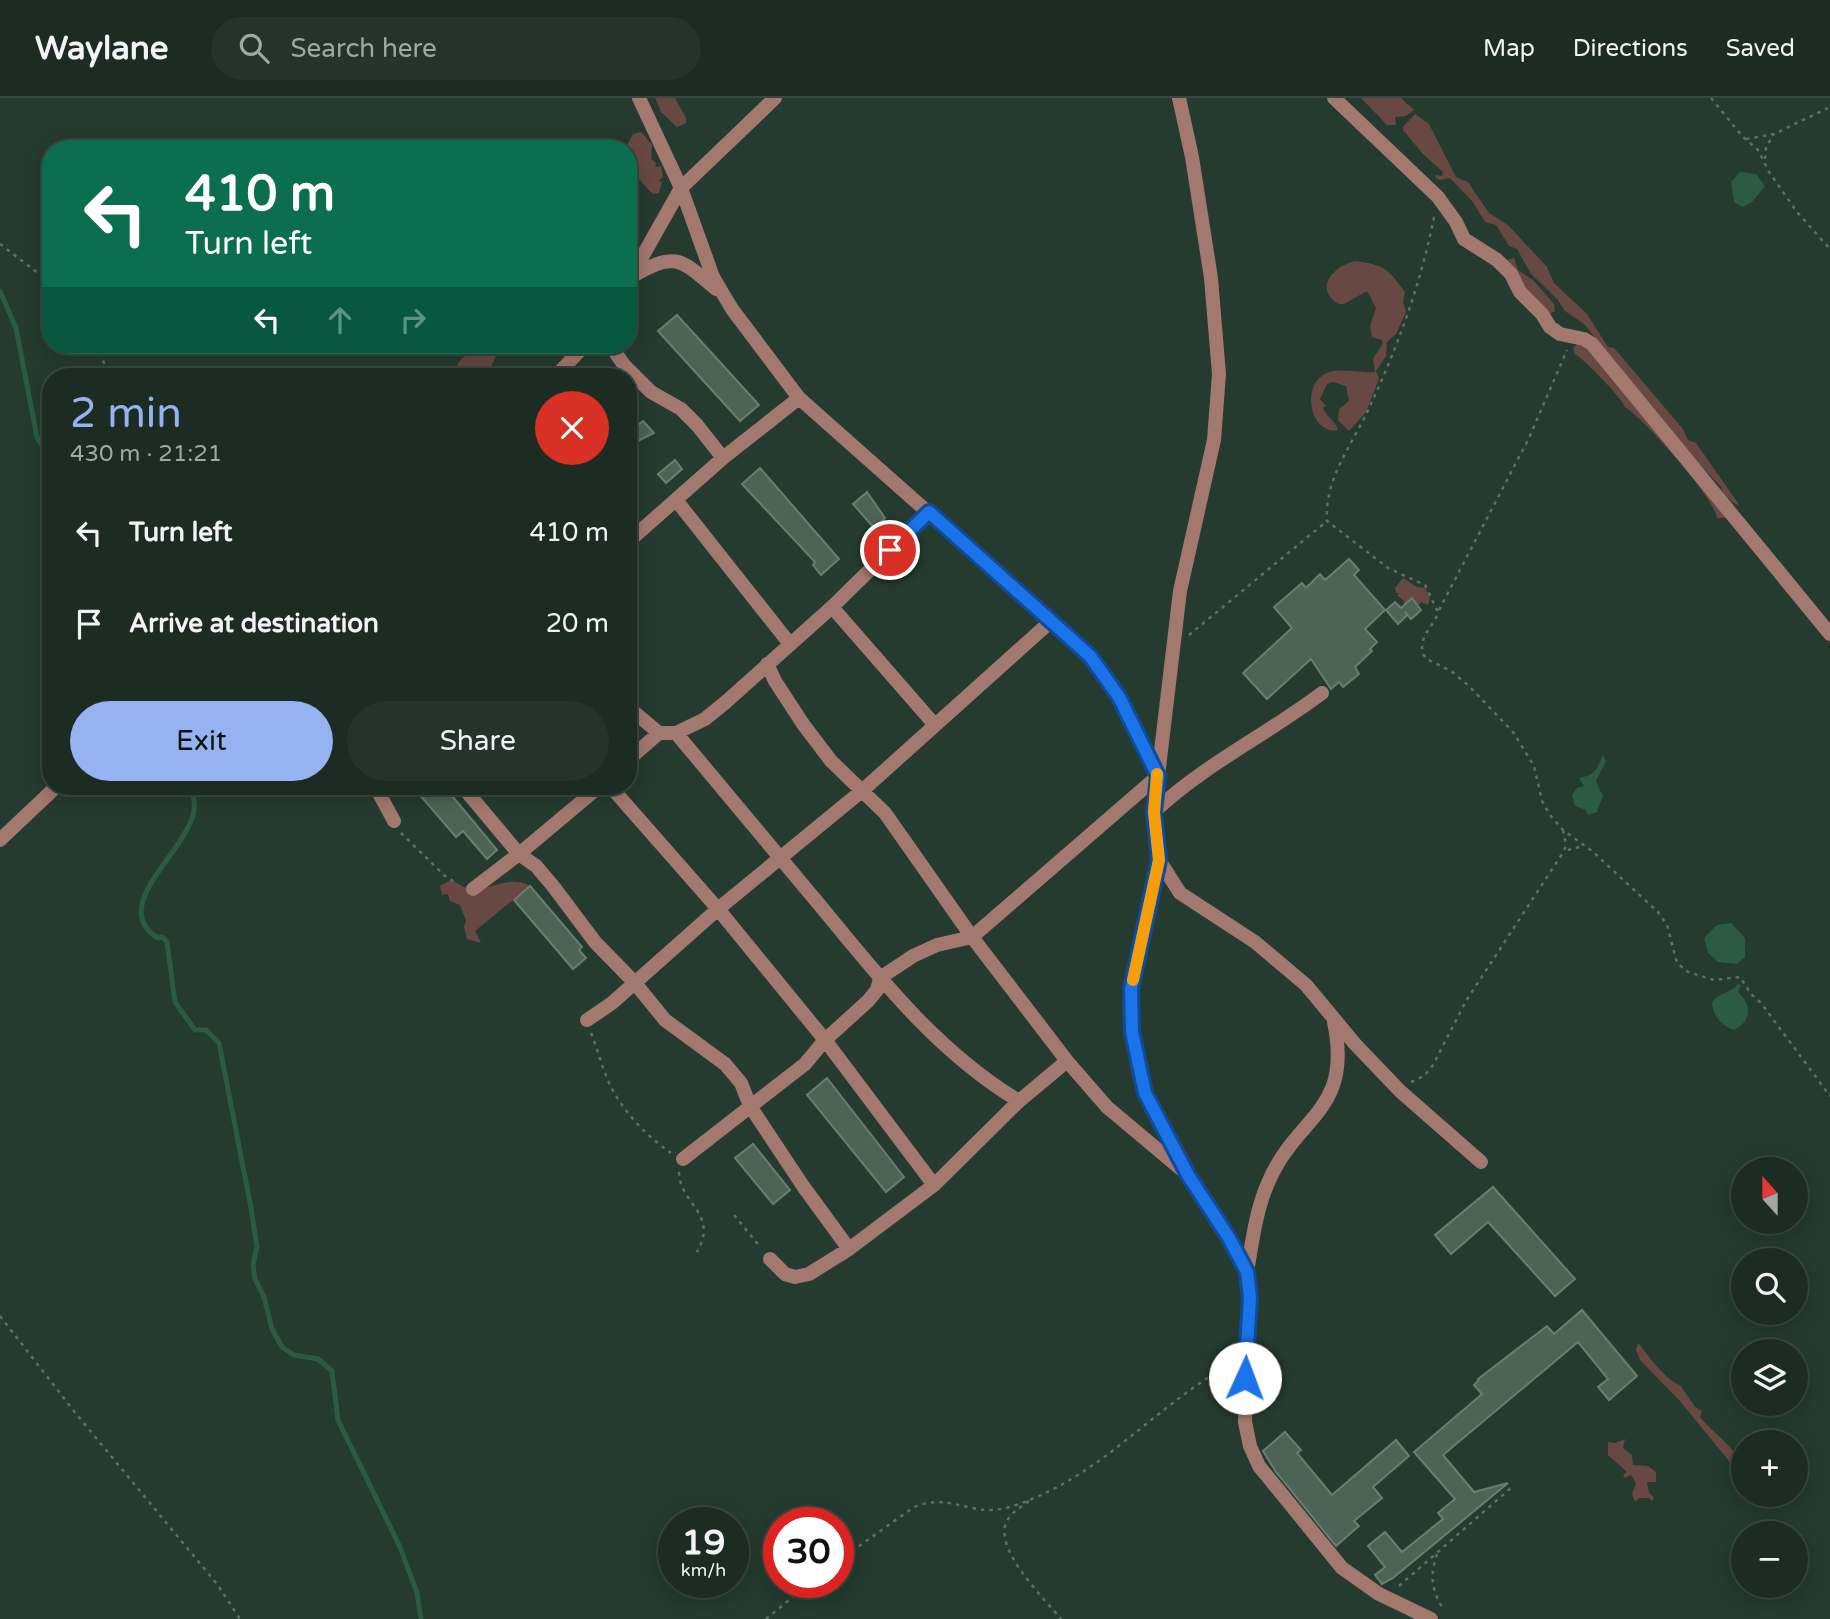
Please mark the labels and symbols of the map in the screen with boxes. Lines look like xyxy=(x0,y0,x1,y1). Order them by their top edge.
pin xyxy=(860,520,920,580)
north arrow xyxy=(1731,1157,1808,1234)
position arrow xyxy=(1208,1341,1282,1415)
speed limit sign: 30 xyxy=(763,1507,854,1598)

